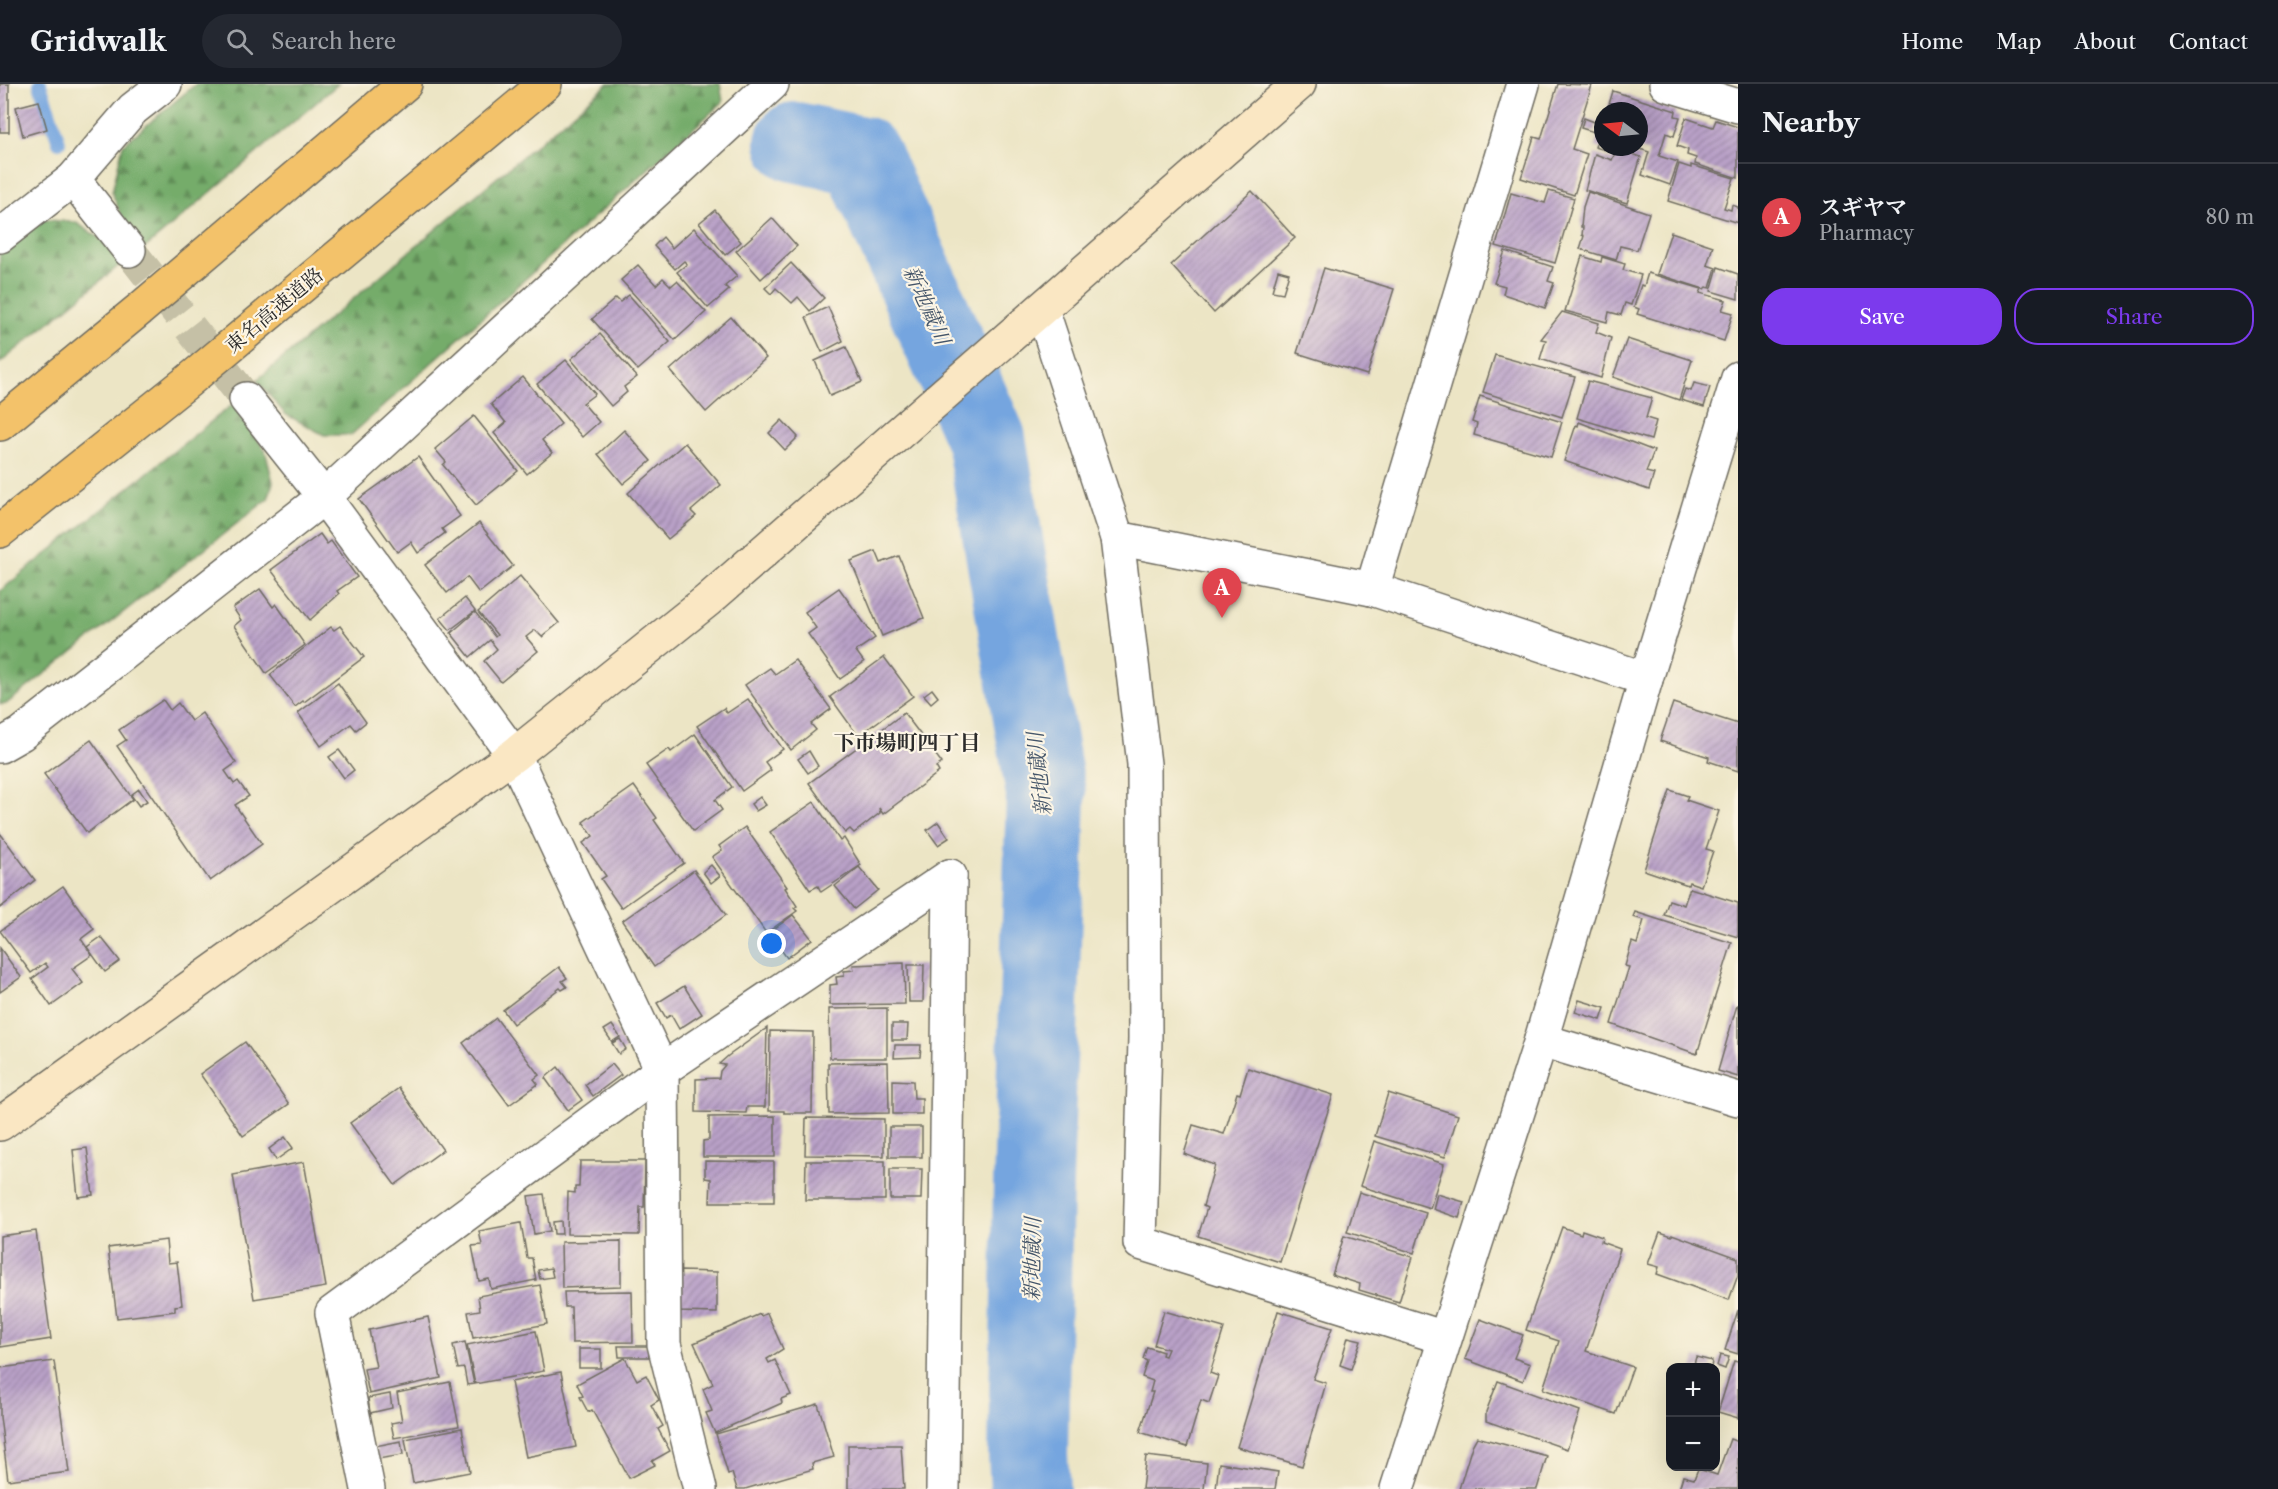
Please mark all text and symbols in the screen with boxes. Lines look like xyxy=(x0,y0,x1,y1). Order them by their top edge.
search box xyxy=(202,14,622,68)
text: Gridwalk xyxy=(30,24,166,58)
icon: search xyxy=(223,25,256,58)
text: Search here xyxy=(271,28,396,55)
text: Home xyxy=(1902,29,1963,54)
text: Map xyxy=(1996,29,2041,54)
text: About xyxy=(2074,29,2136,54)
text: Contact xyxy=(2169,29,2248,54)
north arrow xyxy=(1594,102,1648,156)
text: Nearby xyxy=(1762,107,1860,139)
text: スギヤマ xyxy=(1819,194,1907,221)
text: A xyxy=(1774,205,1789,229)
text: 80 m xyxy=(2206,205,2254,229)
text: Pharmacy xyxy=(1819,221,1914,245)
street label: 東名高速道路 xyxy=(220,262,328,358)
water label: 新地蔵川 xyxy=(898,262,956,350)
button: Save xyxy=(1762,288,2002,345)
button: Share xyxy=(2014,288,2254,345)
pin: A xyxy=(1202,568,1242,618)
water label: 新地蔵川 xyxy=(1022,729,1056,817)
district label: 下市場町四丁目 xyxy=(834,730,981,755)
your location xyxy=(757,929,786,958)
water label: 新地蔵川 xyxy=(1019,1215,1045,1301)
map controls xyxy=(1666,1363,1720,1471)
button: + xyxy=(1666,1363,1720,1417)
button: − xyxy=(1666,1417,1720,1471)

